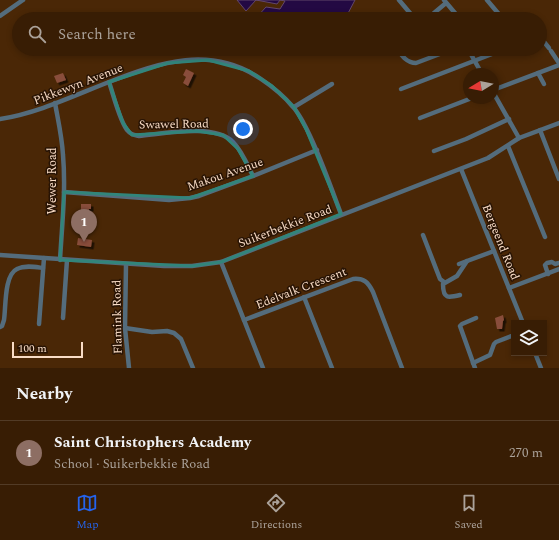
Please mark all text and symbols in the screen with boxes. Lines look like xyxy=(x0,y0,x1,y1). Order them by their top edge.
search box xyxy=(12,12,547,56)
icon: search xyxy=(26,23,48,45)
text: Search here xyxy=(58,23,136,46)
street label: Pikkewyn Avenue xyxy=(31,59,126,110)
north arrow xyxy=(463,68,499,104)
street label: Swawel Road xyxy=(139,114,209,135)
your location xyxy=(233,119,253,139)
street label: Wewer Road xyxy=(43,147,62,215)
street label: Makou Avenue xyxy=(184,152,266,196)
street label: Suikerbekkie Road xyxy=(236,200,335,253)
street label: Bergeend Road xyxy=(477,201,525,283)
pin: 1 xyxy=(71,209,97,242)
street label: Edelvalk Crescent xyxy=(253,262,349,315)
street label: Flamink Road xyxy=(107,279,128,354)
map controls xyxy=(511,320,547,356)
button: layers xyxy=(511,320,547,356)
scale bar xyxy=(12,340,83,359)
text: 100 m xyxy=(18,340,47,357)
text: Nearby xyxy=(16,381,72,407)
text: Saint Christophers Academy xyxy=(54,431,251,454)
text: 1 xyxy=(25,443,33,463)
text: 270 m xyxy=(509,443,543,463)
text: School · Suikerbekkie Road xyxy=(54,454,210,474)
tab: Map xyxy=(76,492,98,533)
tab: Directions xyxy=(251,492,302,533)
tab: Saved xyxy=(455,492,483,533)

